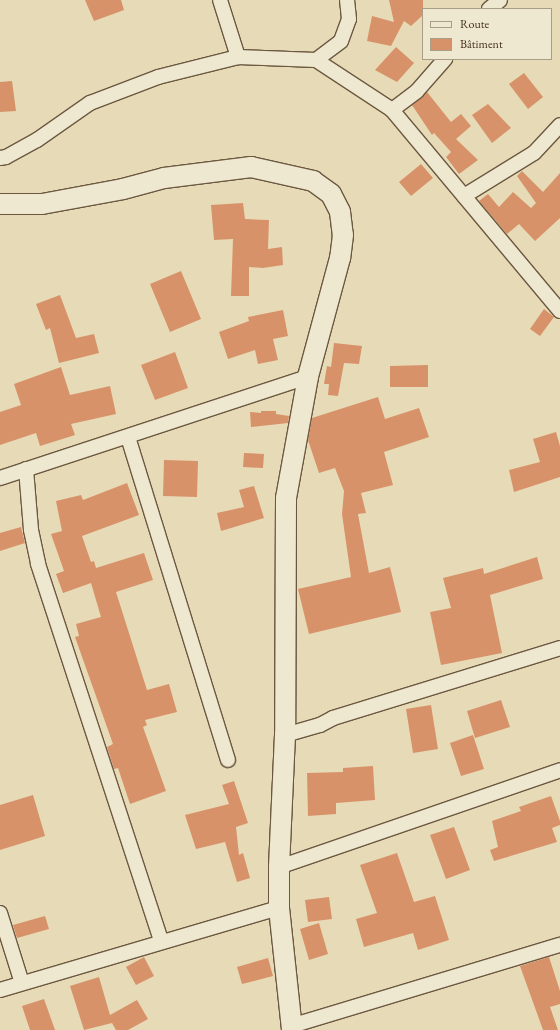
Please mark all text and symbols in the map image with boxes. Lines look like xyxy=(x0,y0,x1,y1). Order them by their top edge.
legend xyxy=(422,8,552,60)
text: Route xyxy=(460,16,489,32)
text: Bâtiment xyxy=(460,36,503,52)

